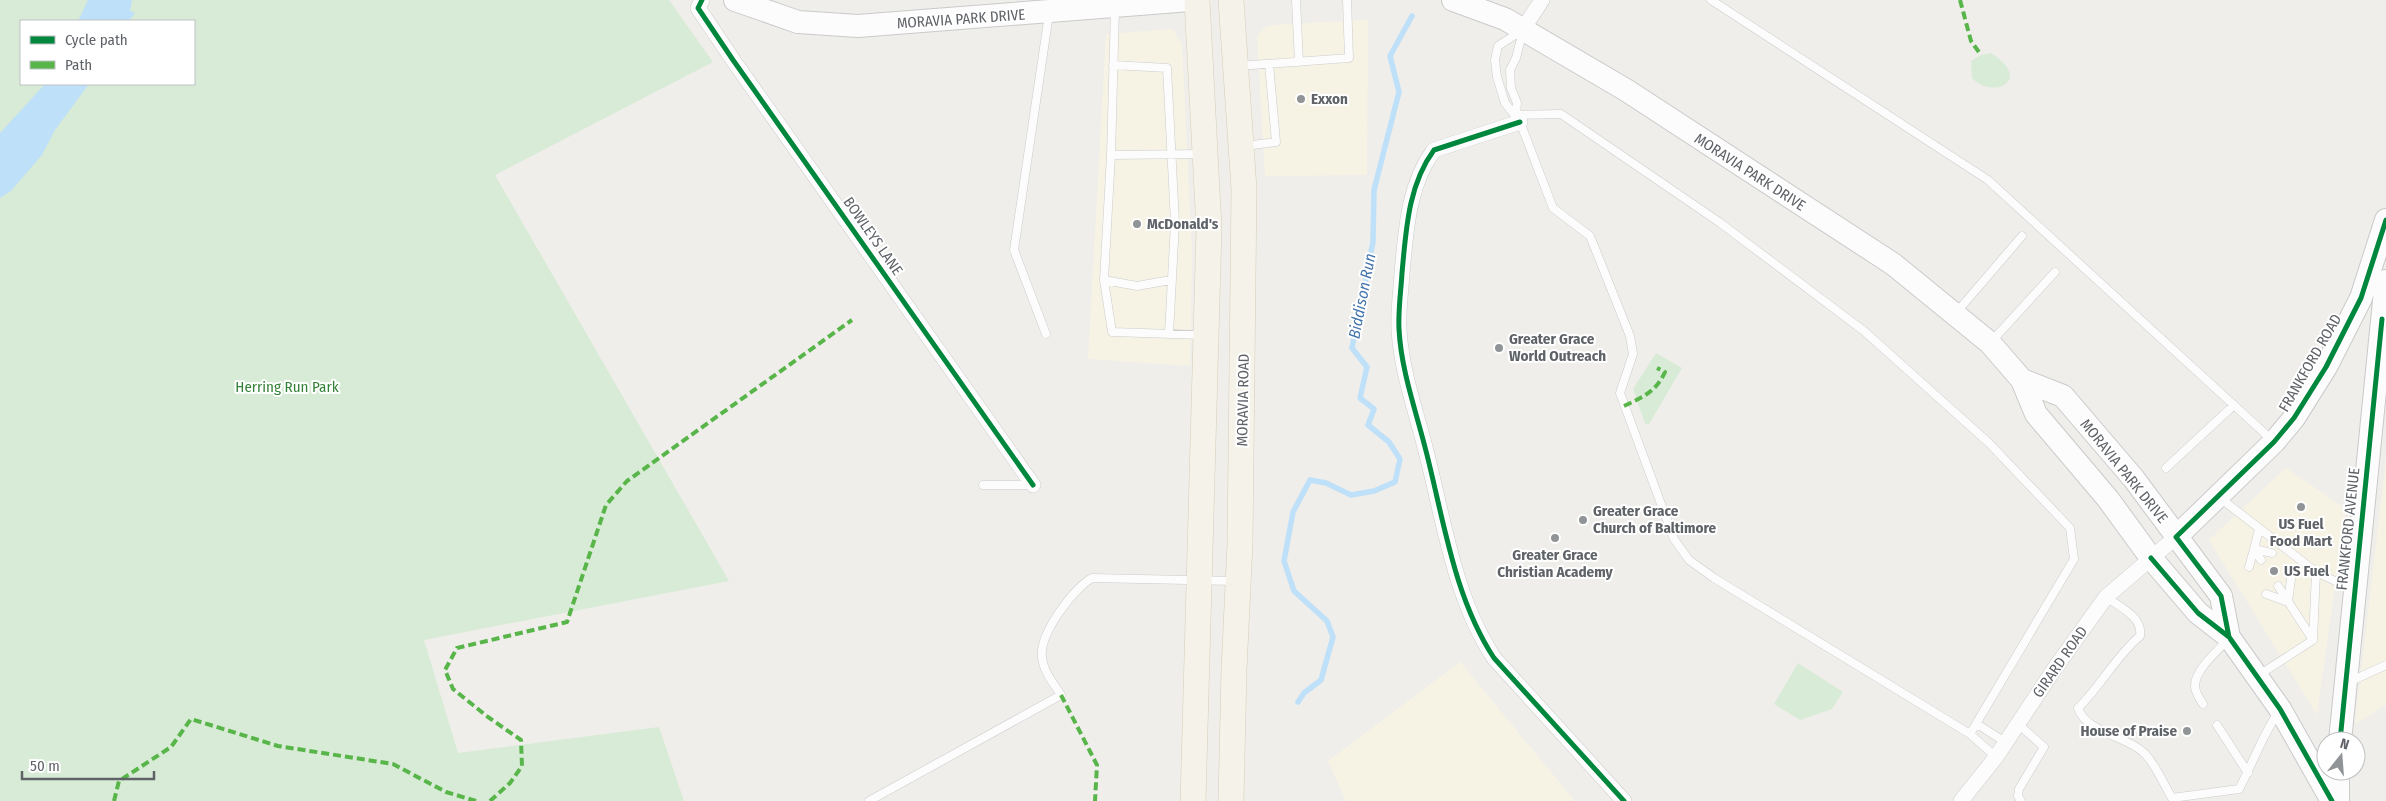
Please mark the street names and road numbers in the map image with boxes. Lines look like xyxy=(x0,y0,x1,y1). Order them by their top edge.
street label: MORAVIA PARK DRIVE xyxy=(896,6,1026,32)
street label: MORAVIA PARK DRIVE xyxy=(1691,129,1809,215)
street label: BOWLEYS LANE xyxy=(839,193,907,279)
street label: FRANKFORD ROAD xyxy=(2275,311,2345,415)
street label: MORAVIA ROAD xyxy=(1233,354,1253,446)
street label: MORAVIA PARK DRIVE xyxy=(2076,415,2172,527)
street label: FRANKFORD AVENUE xyxy=(2333,467,2363,591)
street label: GIRARD ROAD xyxy=(2029,623,2091,701)

